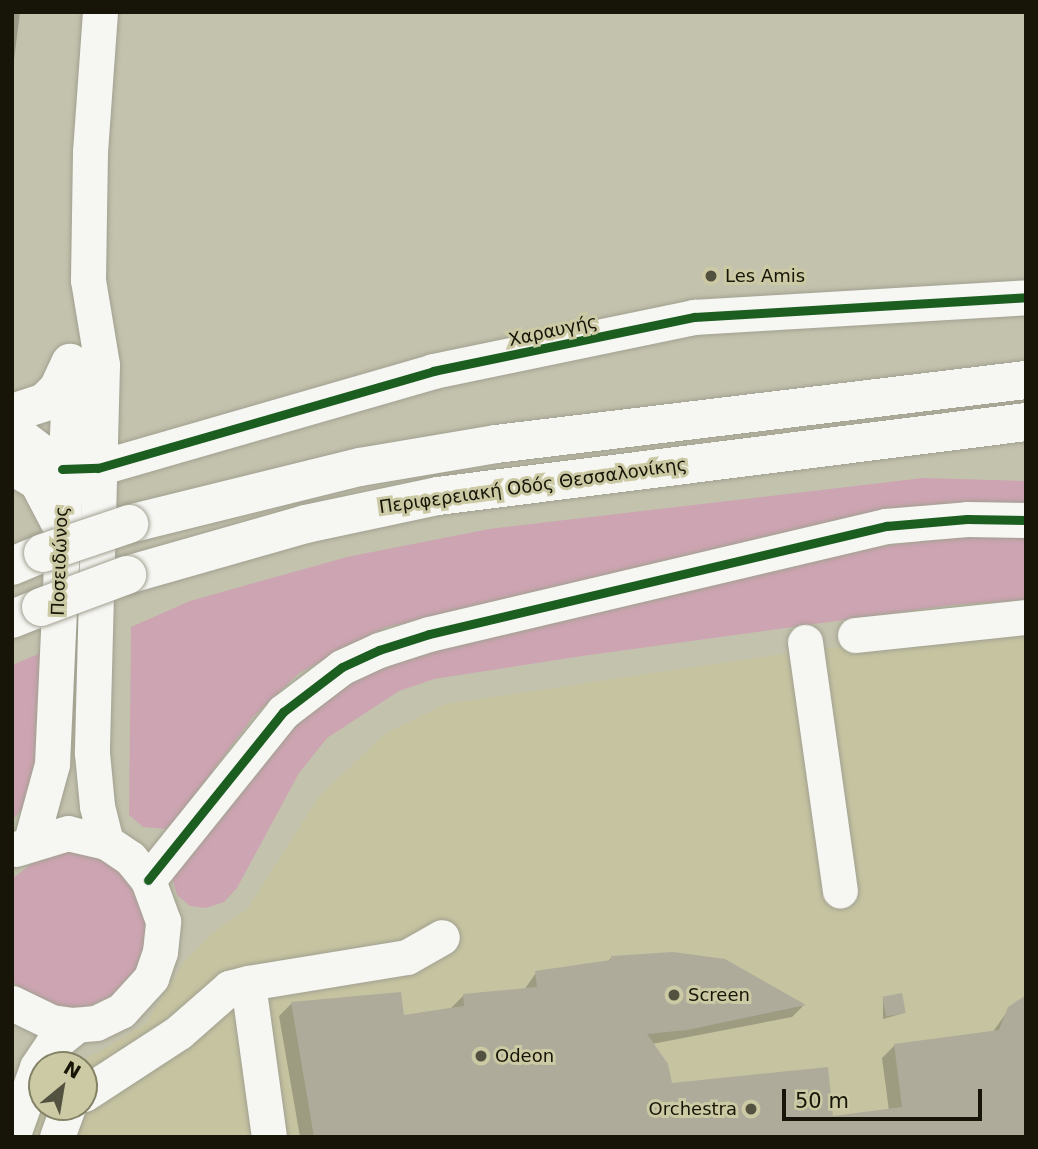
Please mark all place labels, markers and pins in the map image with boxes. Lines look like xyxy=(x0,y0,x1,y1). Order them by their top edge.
place label: Les Amis xyxy=(725,265,805,287)
marker: Les Amis xyxy=(703,268,719,284)
place label: Screen xyxy=(688,984,750,1006)
marker: Screen xyxy=(666,987,682,1003)
place label: Odeon xyxy=(495,1045,554,1067)
marker: Odeon xyxy=(473,1048,489,1064)
place label: Orchestra xyxy=(649,1098,737,1120)
marker: Orchestra xyxy=(743,1101,759,1117)

